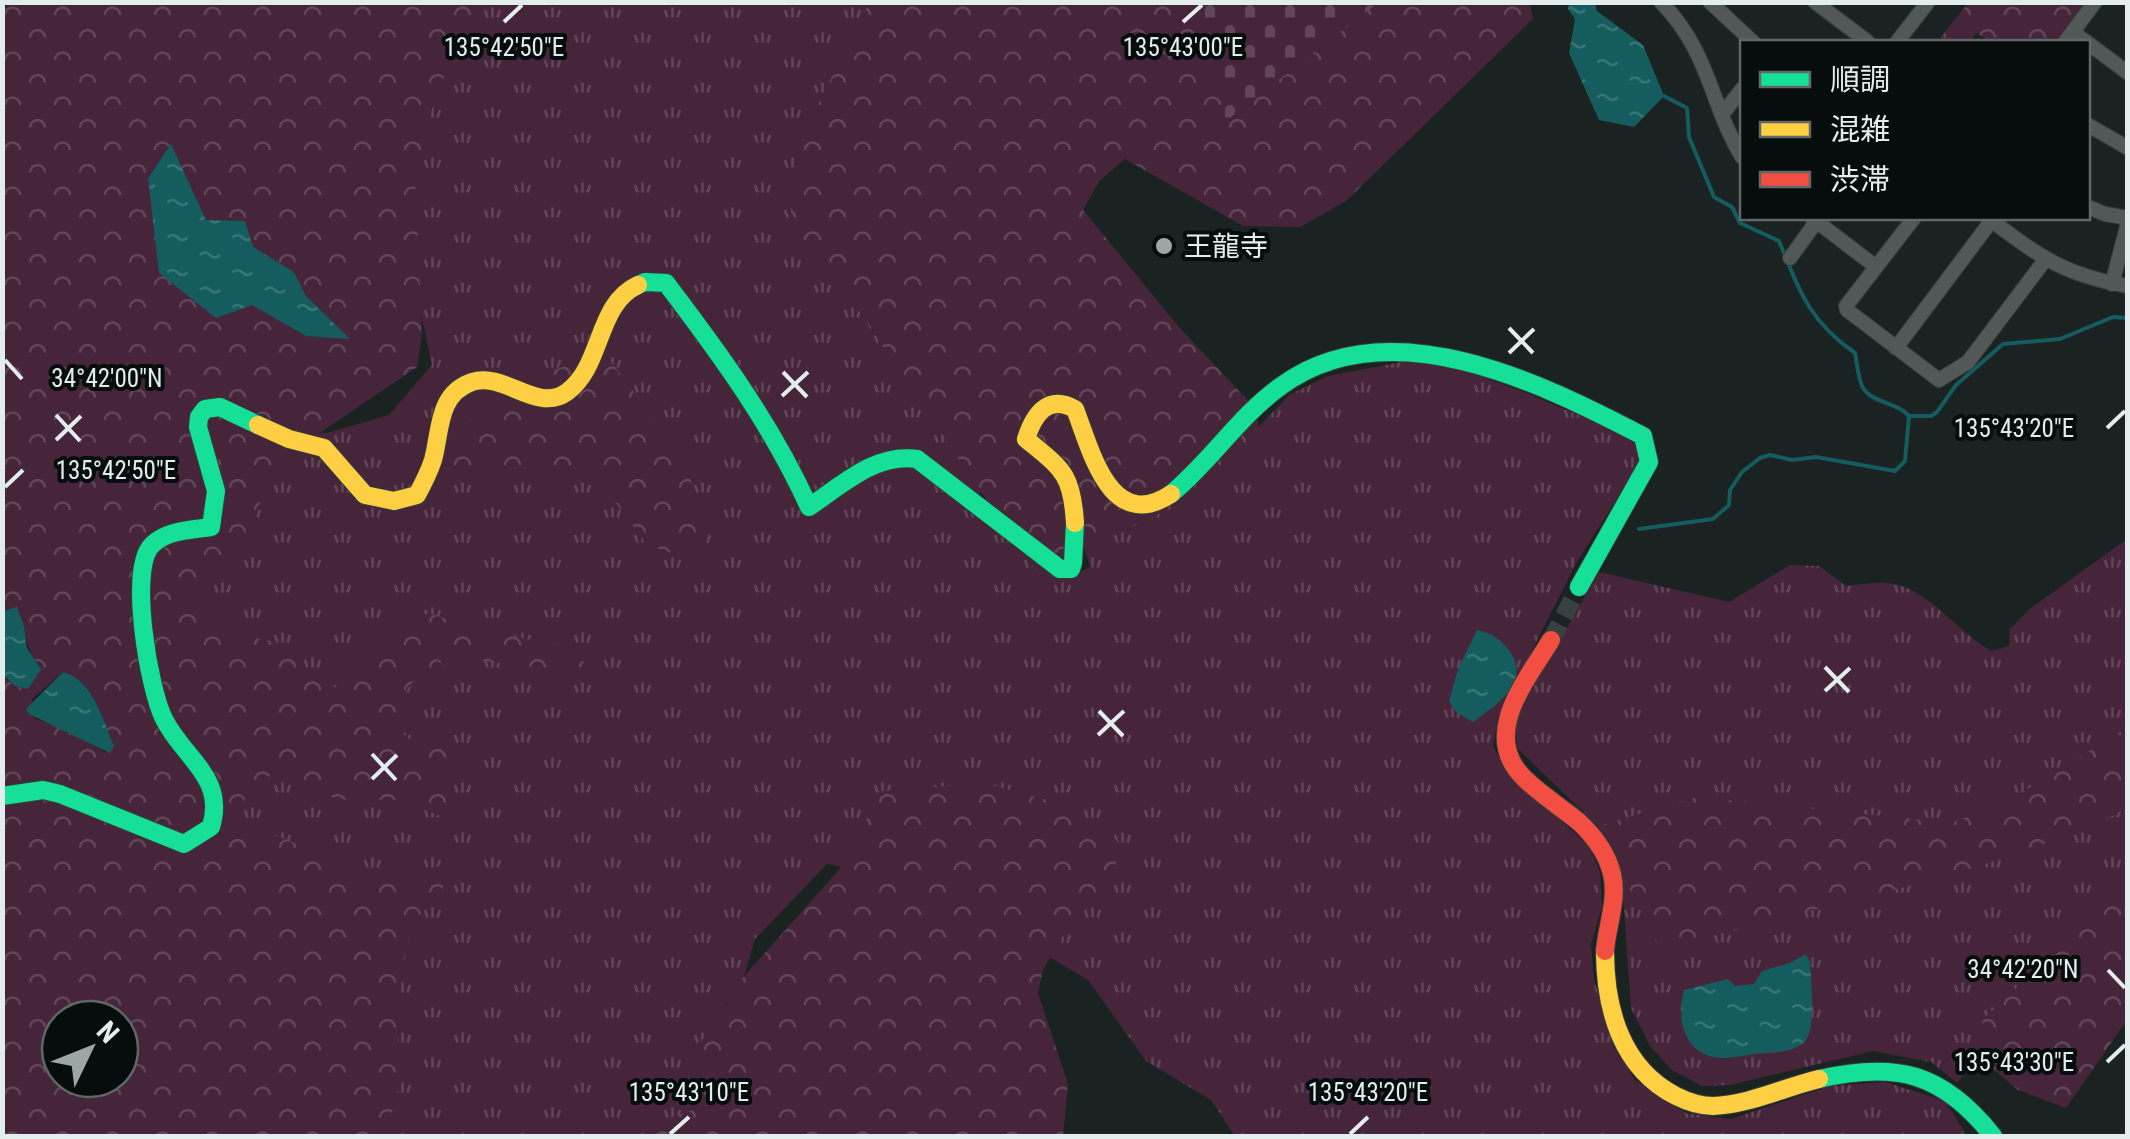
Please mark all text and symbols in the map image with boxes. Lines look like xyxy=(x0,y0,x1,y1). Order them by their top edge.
text: 135°42'50"E xyxy=(444,33,564,62)
text: 135°43'00"E xyxy=(1123,33,1243,62)
legend xyxy=(1740,40,2090,220)
text: 順調 xyxy=(1830,62,1890,97)
text: 混雑 xyxy=(1830,112,1890,147)
text: 渋滞 xyxy=(1830,162,1890,197)
place label: 王龍寺 xyxy=(1184,230,1268,263)
marker: 王龍寺 xyxy=(1153,235,1175,257)
text: 34°42'00"N xyxy=(51,364,163,393)
text: 135°43'20"E xyxy=(1954,414,2074,443)
text: 135°42'50"E xyxy=(56,456,176,485)
text: 34°42'20"N xyxy=(1967,955,2079,984)
north arrow xyxy=(40,999,140,1099)
text: N xyxy=(90,1015,126,1050)
text: 135°43'30"E xyxy=(1954,1048,2074,1077)
text: 135°43'10"E xyxy=(629,1078,749,1107)
text: 135°43'20"E xyxy=(1308,1078,1428,1107)

